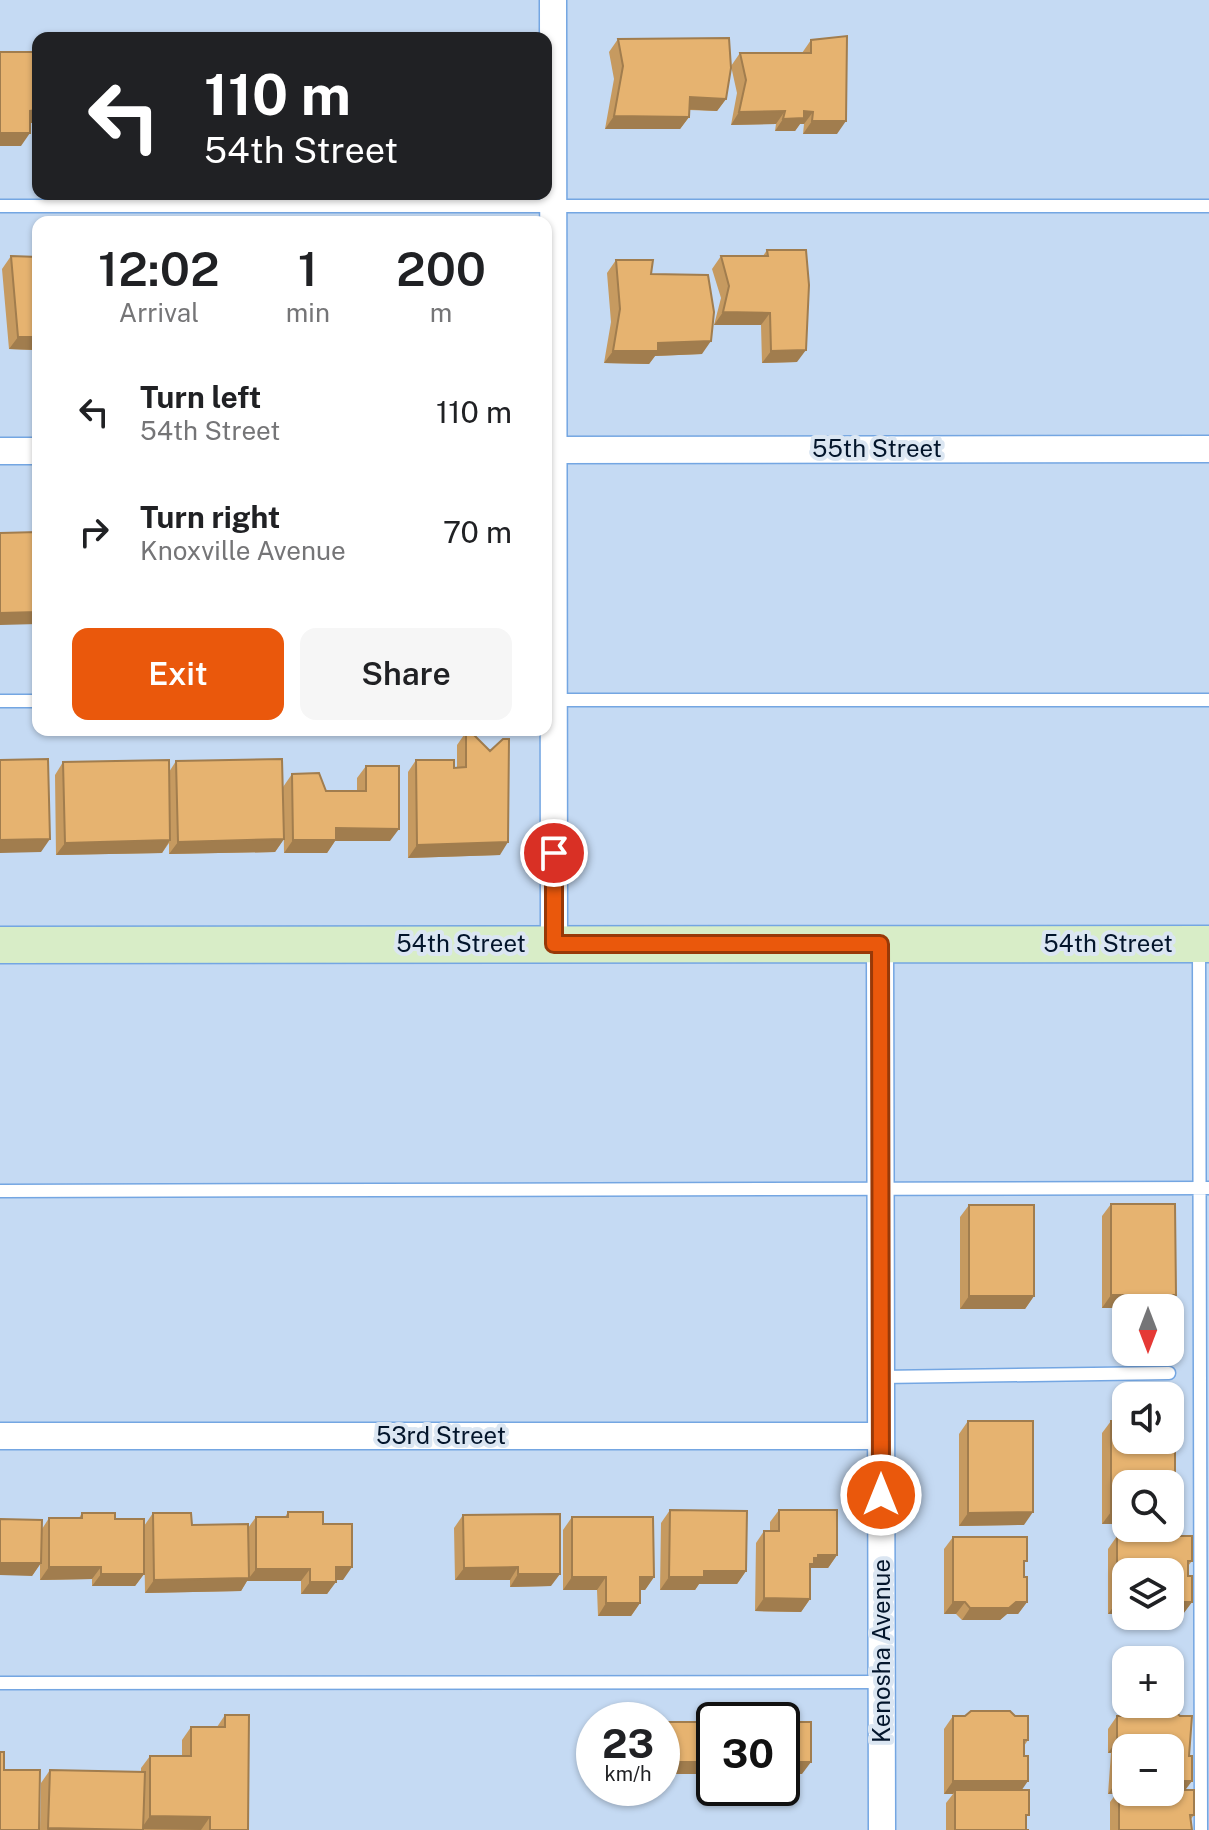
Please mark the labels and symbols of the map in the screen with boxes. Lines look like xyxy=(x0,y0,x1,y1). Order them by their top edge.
street label: 55th Street xyxy=(812,434,942,462)
pin xyxy=(520,819,588,887)
street label: 54th Street xyxy=(396,929,526,957)
street label: 54th Street xyxy=(1043,929,1173,957)
north arrow xyxy=(1112,1294,1184,1366)
street label: 53rd Street xyxy=(376,1421,506,1449)
position arrow xyxy=(839,1453,923,1537)
street label: Kenosha Avenue xyxy=(867,1559,895,1743)
speed limit sign: 30 xyxy=(696,1702,800,1806)

